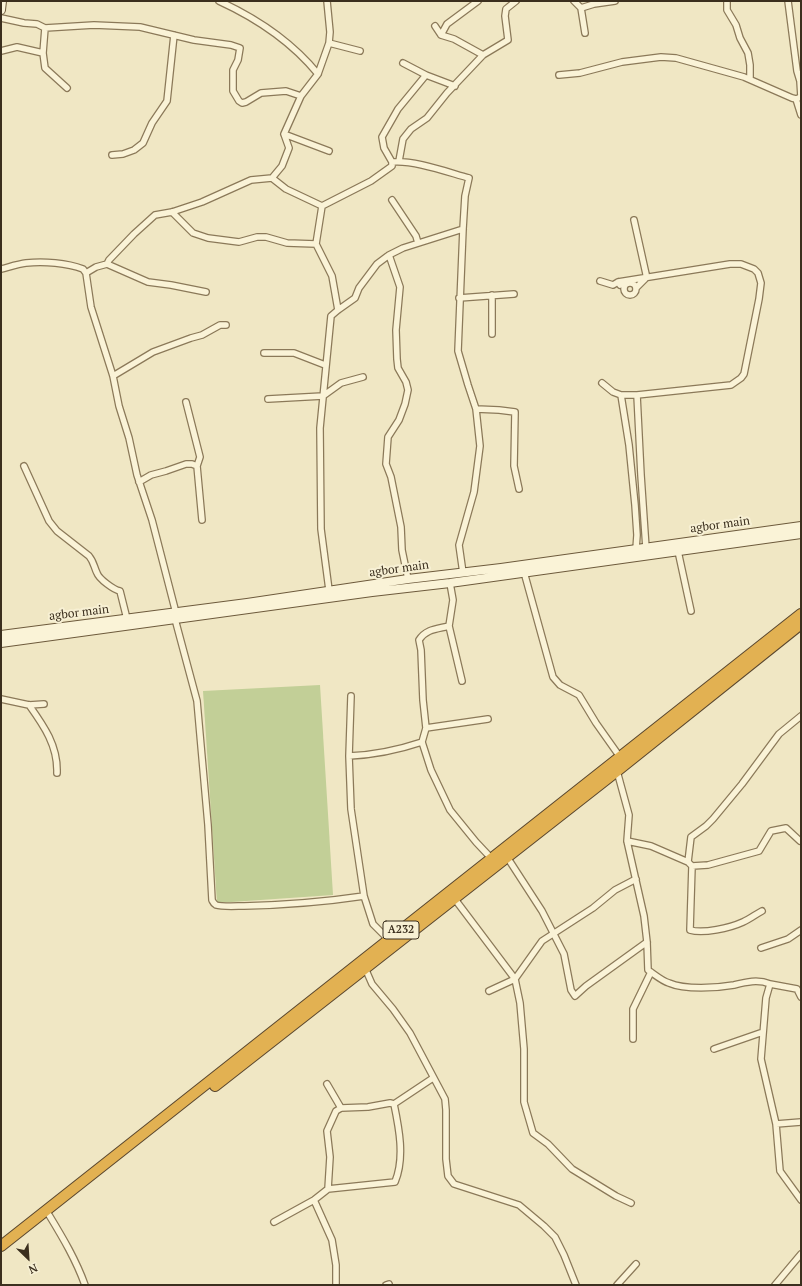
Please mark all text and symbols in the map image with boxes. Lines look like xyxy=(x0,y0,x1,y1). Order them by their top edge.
street label: agbor main xyxy=(689,514,751,536)
street label: agbor main xyxy=(368,558,430,580)
street label: agbor main xyxy=(48,602,110,624)
road number: A232 xyxy=(383,921,419,939)
north arrow xyxy=(8,1238,48,1278)
text: N xyxy=(26,1261,40,1277)

